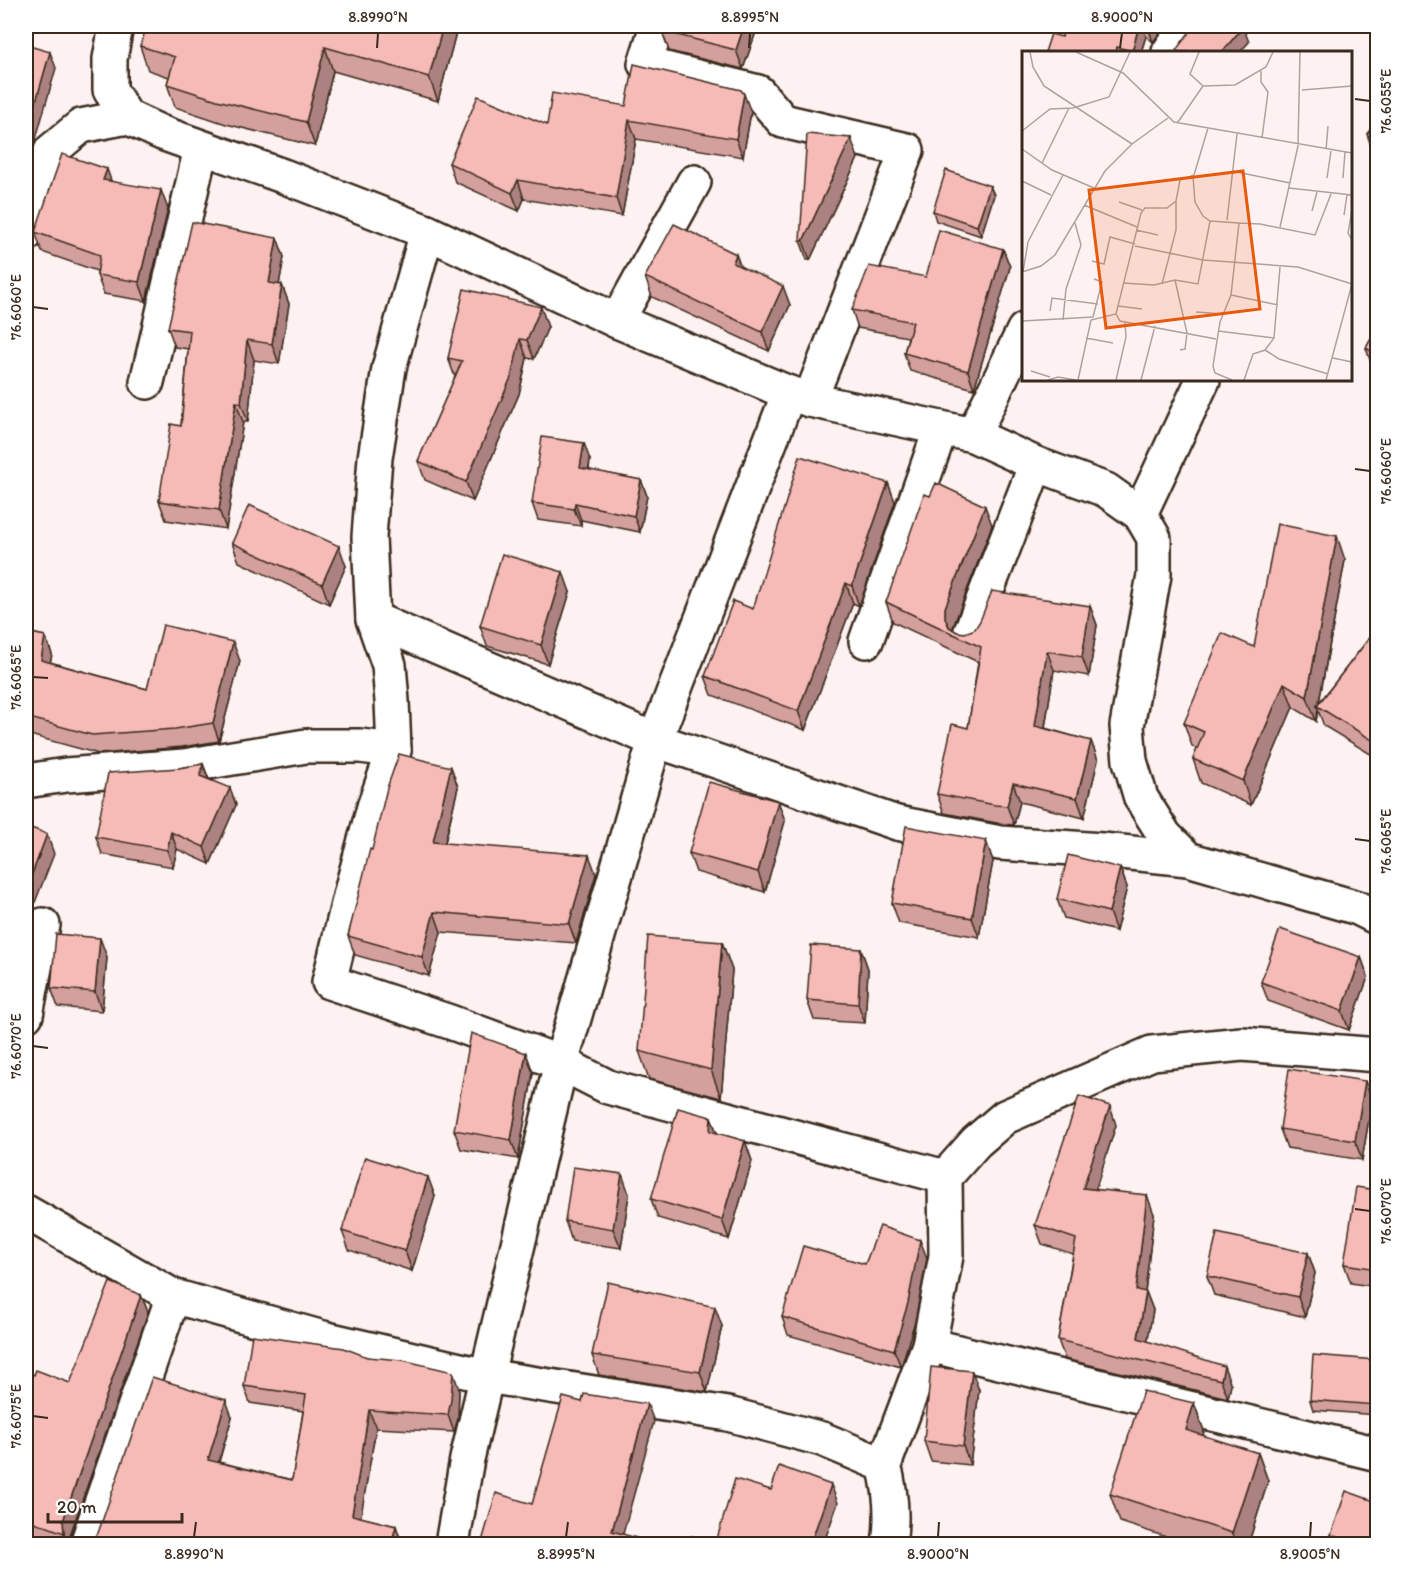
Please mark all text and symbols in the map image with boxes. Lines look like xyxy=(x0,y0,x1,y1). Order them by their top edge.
text: 8.8990°N xyxy=(348,8,408,26)
text: 8.8995°N xyxy=(721,8,779,26)
text: 8.9000°N xyxy=(1091,8,1153,26)
inset map xyxy=(1022,51,1352,381)
text: 76.6055°E xyxy=(1377,69,1395,133)
text: 76.6060°E xyxy=(7,274,25,340)
text: 76.6060°E xyxy=(1377,438,1395,504)
text: 76.6065°E xyxy=(7,645,25,709)
text: 76.6065°E xyxy=(1377,809,1395,873)
text: 76.6070°E xyxy=(7,1013,25,1079)
text: 76.6070°E xyxy=(1377,1178,1395,1244)
text: 76.6075°E xyxy=(7,1384,25,1448)
scale bar xyxy=(48,1486,182,1524)
text: 20 m xyxy=(57,1496,97,1518)
text: 8.8990°N xyxy=(164,1545,224,1563)
text: 8.8995°N xyxy=(537,1545,595,1563)
text: 8.9000°N xyxy=(907,1545,969,1563)
text: 8.9005°N xyxy=(1280,1545,1340,1563)

